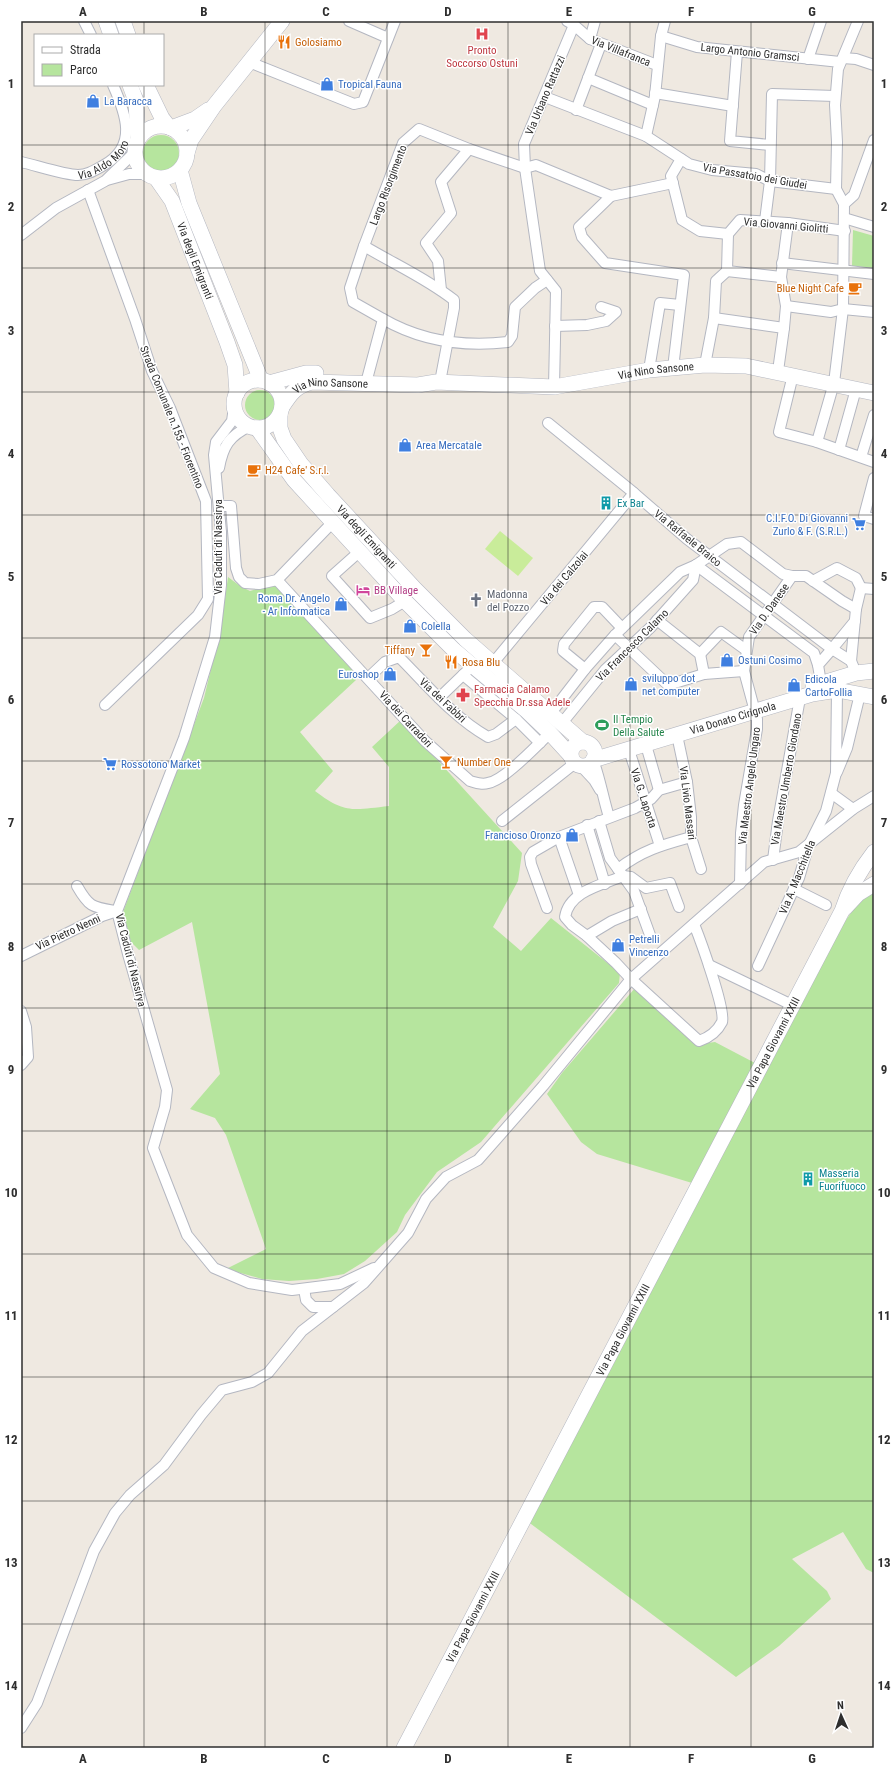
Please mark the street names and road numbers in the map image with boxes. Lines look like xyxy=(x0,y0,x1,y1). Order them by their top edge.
street label: Via Villafranca xyxy=(589,34,652,69)
street label: Largo Antonio Gramsci xyxy=(700,41,800,64)
street label: Via Urbano Rattazzi xyxy=(523,53,568,137)
street label: Via Aldo Moro xyxy=(77,138,132,182)
street label: Largo Risorgimento xyxy=(367,143,410,227)
street label: Via Passatoio dei Giudei xyxy=(702,161,808,192)
street label: Via Giovanni Giolitti xyxy=(743,215,829,236)
street label: Via degli Emigranti xyxy=(174,220,216,301)
street label: Strada Comunale n.155 - Fiorentino xyxy=(137,344,206,491)
street label: Via Nino Sansone xyxy=(617,360,695,382)
street label: Via Nino Sansone xyxy=(290,376,368,397)
street label: Via Caduti di Nassirya xyxy=(212,499,225,595)
street label: Via degli Emigranti xyxy=(334,503,399,571)
street label: Via Raffaele Braico xyxy=(651,507,724,570)
street label: Via dei Calzolai xyxy=(538,549,591,608)
street label: Via D. Danese xyxy=(747,581,792,638)
street label: Via Francesco Calamo xyxy=(594,606,672,684)
street label: Via dei Fabbri xyxy=(417,675,469,725)
street label: Via dei Carradori xyxy=(376,688,435,750)
street label: Via Donato Cirignola xyxy=(688,699,777,737)
street label: Via Maestro Umberto Giordano xyxy=(768,712,805,846)
street label: Via Maestro Angelo Ungaro xyxy=(736,726,763,846)
street label: Via Livio Massari xyxy=(677,765,698,841)
street label: Via G. Laporta xyxy=(628,767,659,830)
street label: Via A. Macchitella xyxy=(777,838,818,916)
street label: Via Pietro Nenni xyxy=(34,912,103,953)
street label: Via Caduti di Nassirya xyxy=(113,912,148,1008)
street label: Via Papa Giovanni XXIII xyxy=(744,995,803,1091)
street label: Via Papa Giovanni XXIII xyxy=(594,1282,653,1378)
street label: Via Papa Giovanni XXIII xyxy=(444,1569,502,1665)

